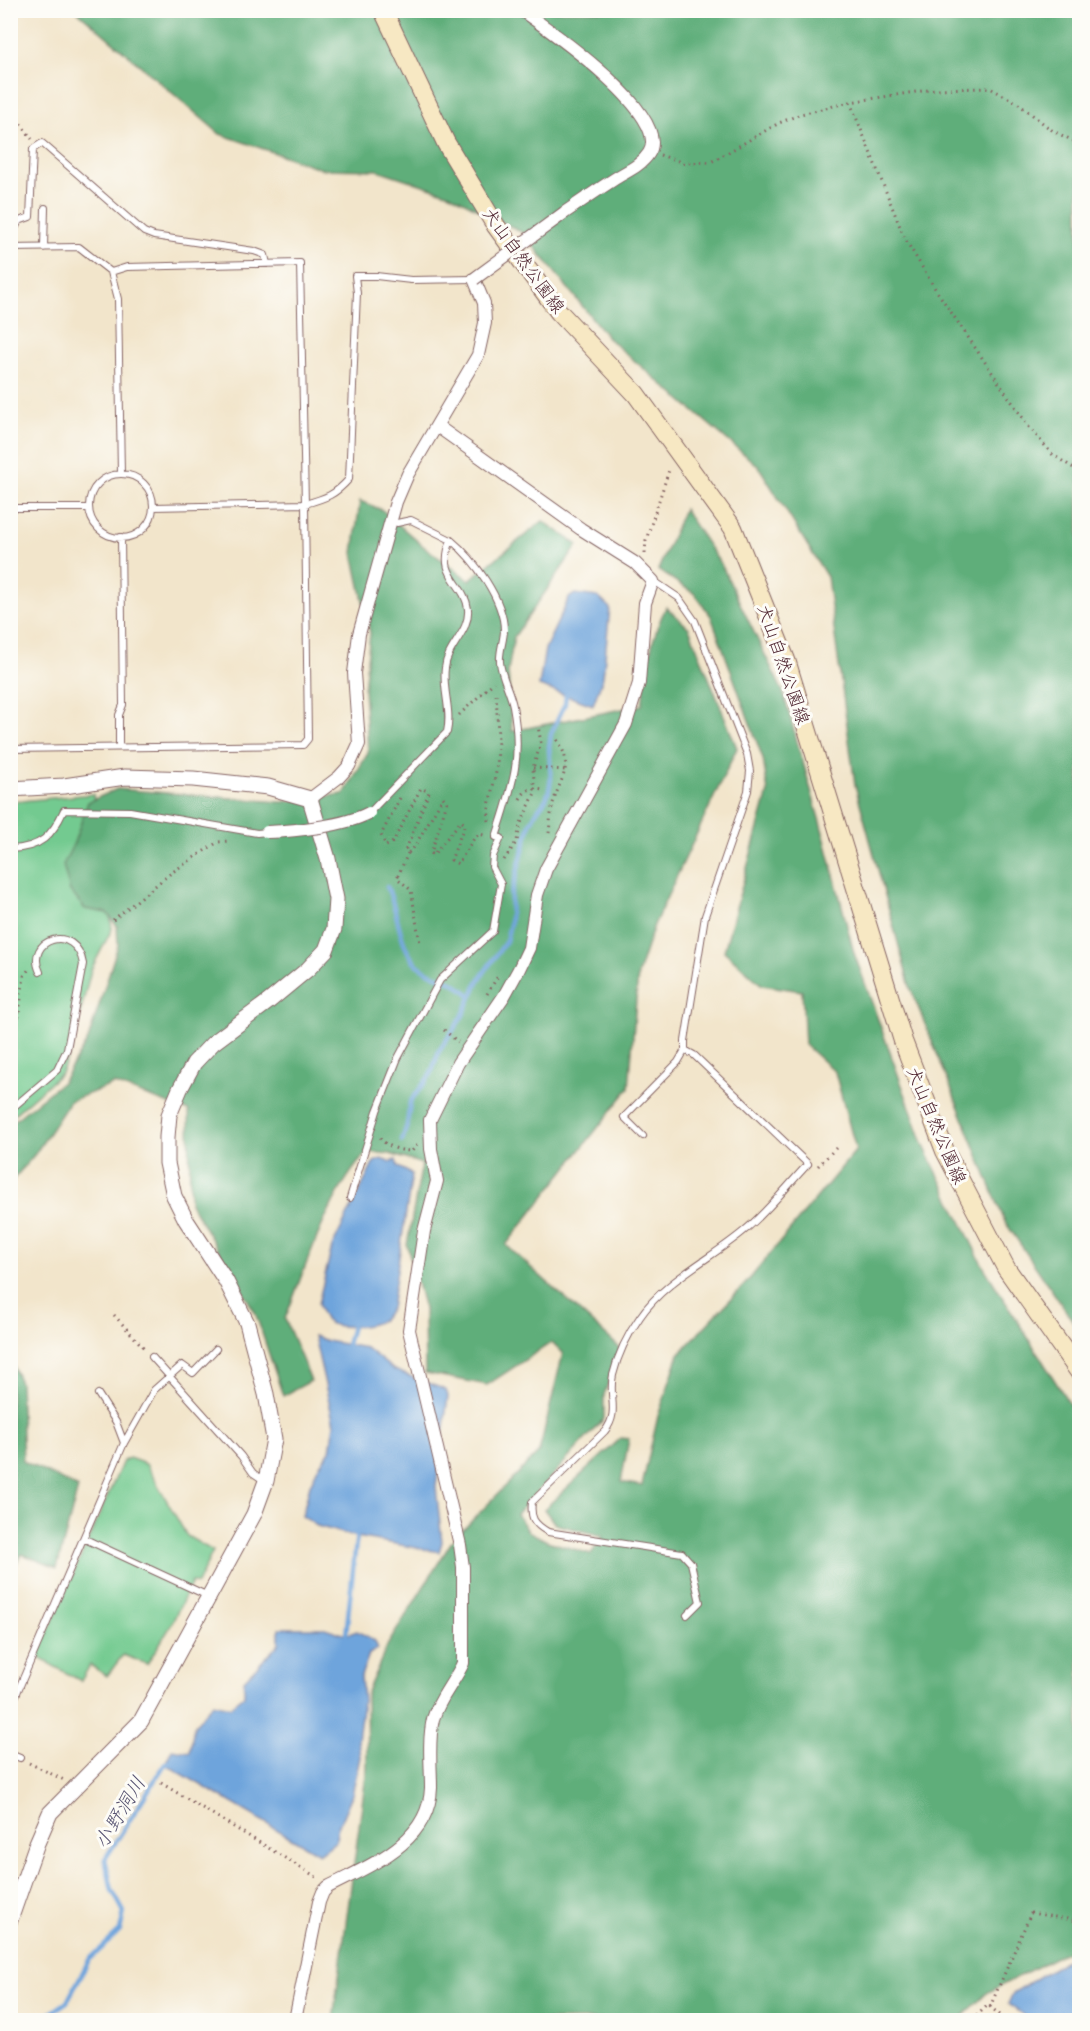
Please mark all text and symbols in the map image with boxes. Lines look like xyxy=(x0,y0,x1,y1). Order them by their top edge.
street label: 犬山自然公園線 xyxy=(478,202,570,318)
street label: 犬山自然公園線 xyxy=(753,601,815,727)
street label: 犬山自然公園線 xyxy=(902,1063,972,1187)
water label: 小野洞川 xyxy=(88,1771,150,1853)

